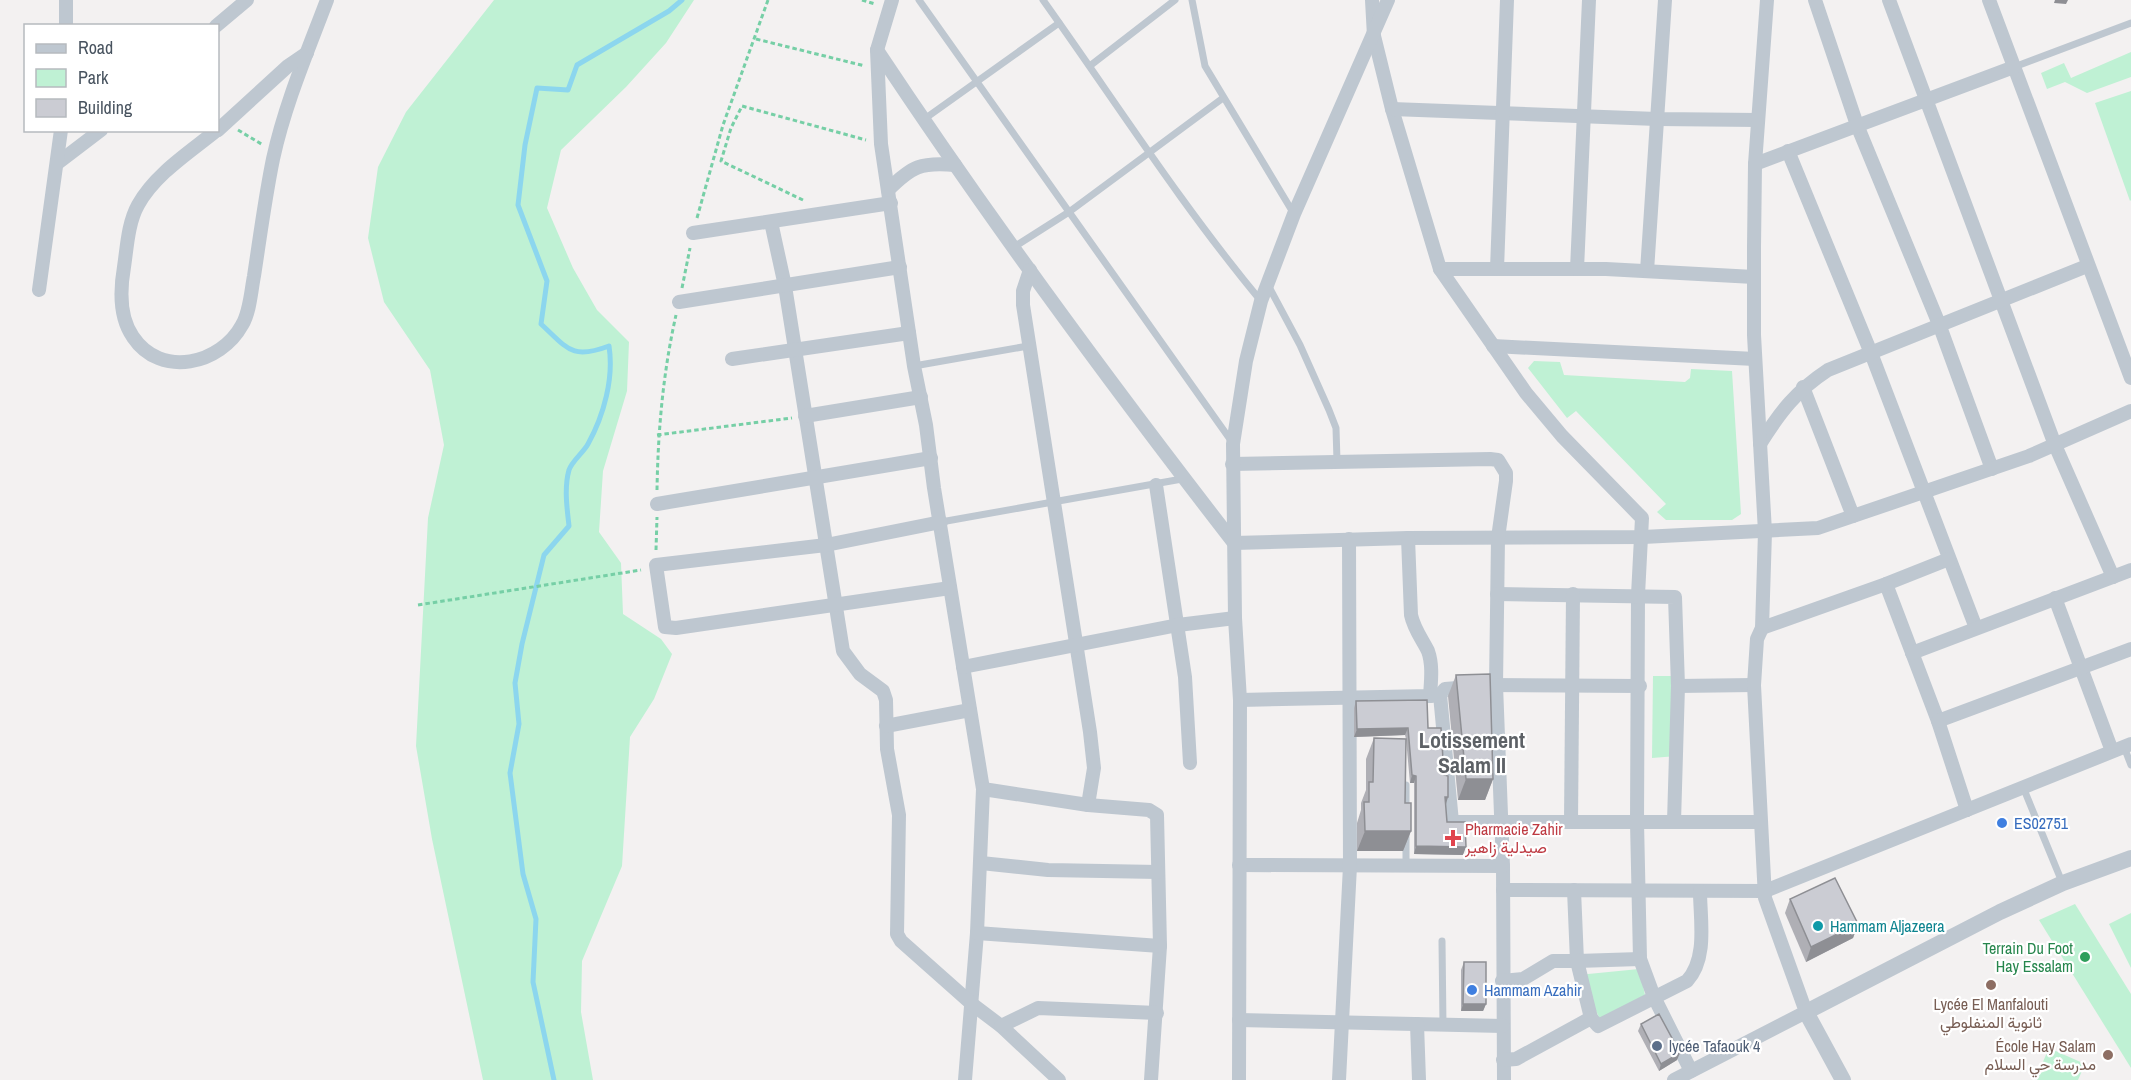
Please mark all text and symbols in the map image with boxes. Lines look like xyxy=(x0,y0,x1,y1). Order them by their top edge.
legend xyxy=(24,24,219,132)
text: Road xyxy=(78,35,113,60)
text: Park xyxy=(78,65,109,90)
text: Building xyxy=(78,95,133,120)
district label: Lotissement Salam II xyxy=(1419,725,1525,780)
place label: ES02751 xyxy=(2014,812,2069,834)
marker: ES02751 xyxy=(1995,816,2009,830)
place label: Pharmacie Zahir صيدلية زاهير xyxy=(1464,818,1563,858)
marker: Pharmacie Zahir صيدلية زاهير xyxy=(1446,831,1460,845)
place label: Hammam Aljazeera xyxy=(1830,915,1945,937)
marker: Hammam Aljazeera xyxy=(1811,919,1825,933)
place label: Terrain Du Foot Hay Essalam xyxy=(1982,937,2073,977)
marker: Terrain Du Foot Hay Essalam xyxy=(2078,950,2092,964)
marker: Lycée El Manfalouti ثانوية المنفلوطي xyxy=(1984,978,1998,992)
place label: Hammam Azahir xyxy=(1484,979,1582,1001)
marker: Hammam Azahir xyxy=(1465,983,1479,997)
place label: Lycée El Manfalouti ثانوية المنفلوطي xyxy=(1934,993,2048,1036)
place label: lycée Tafaouk 4 xyxy=(1669,1035,1760,1057)
place label: École Hay Salam مدرسة حي السلام xyxy=(1984,1035,2096,1078)
marker: lycée Tafaouk 4 xyxy=(1650,1039,1664,1053)
marker: École Hay Salam مدرسة حي السلام xyxy=(2101,1048,2115,1062)

